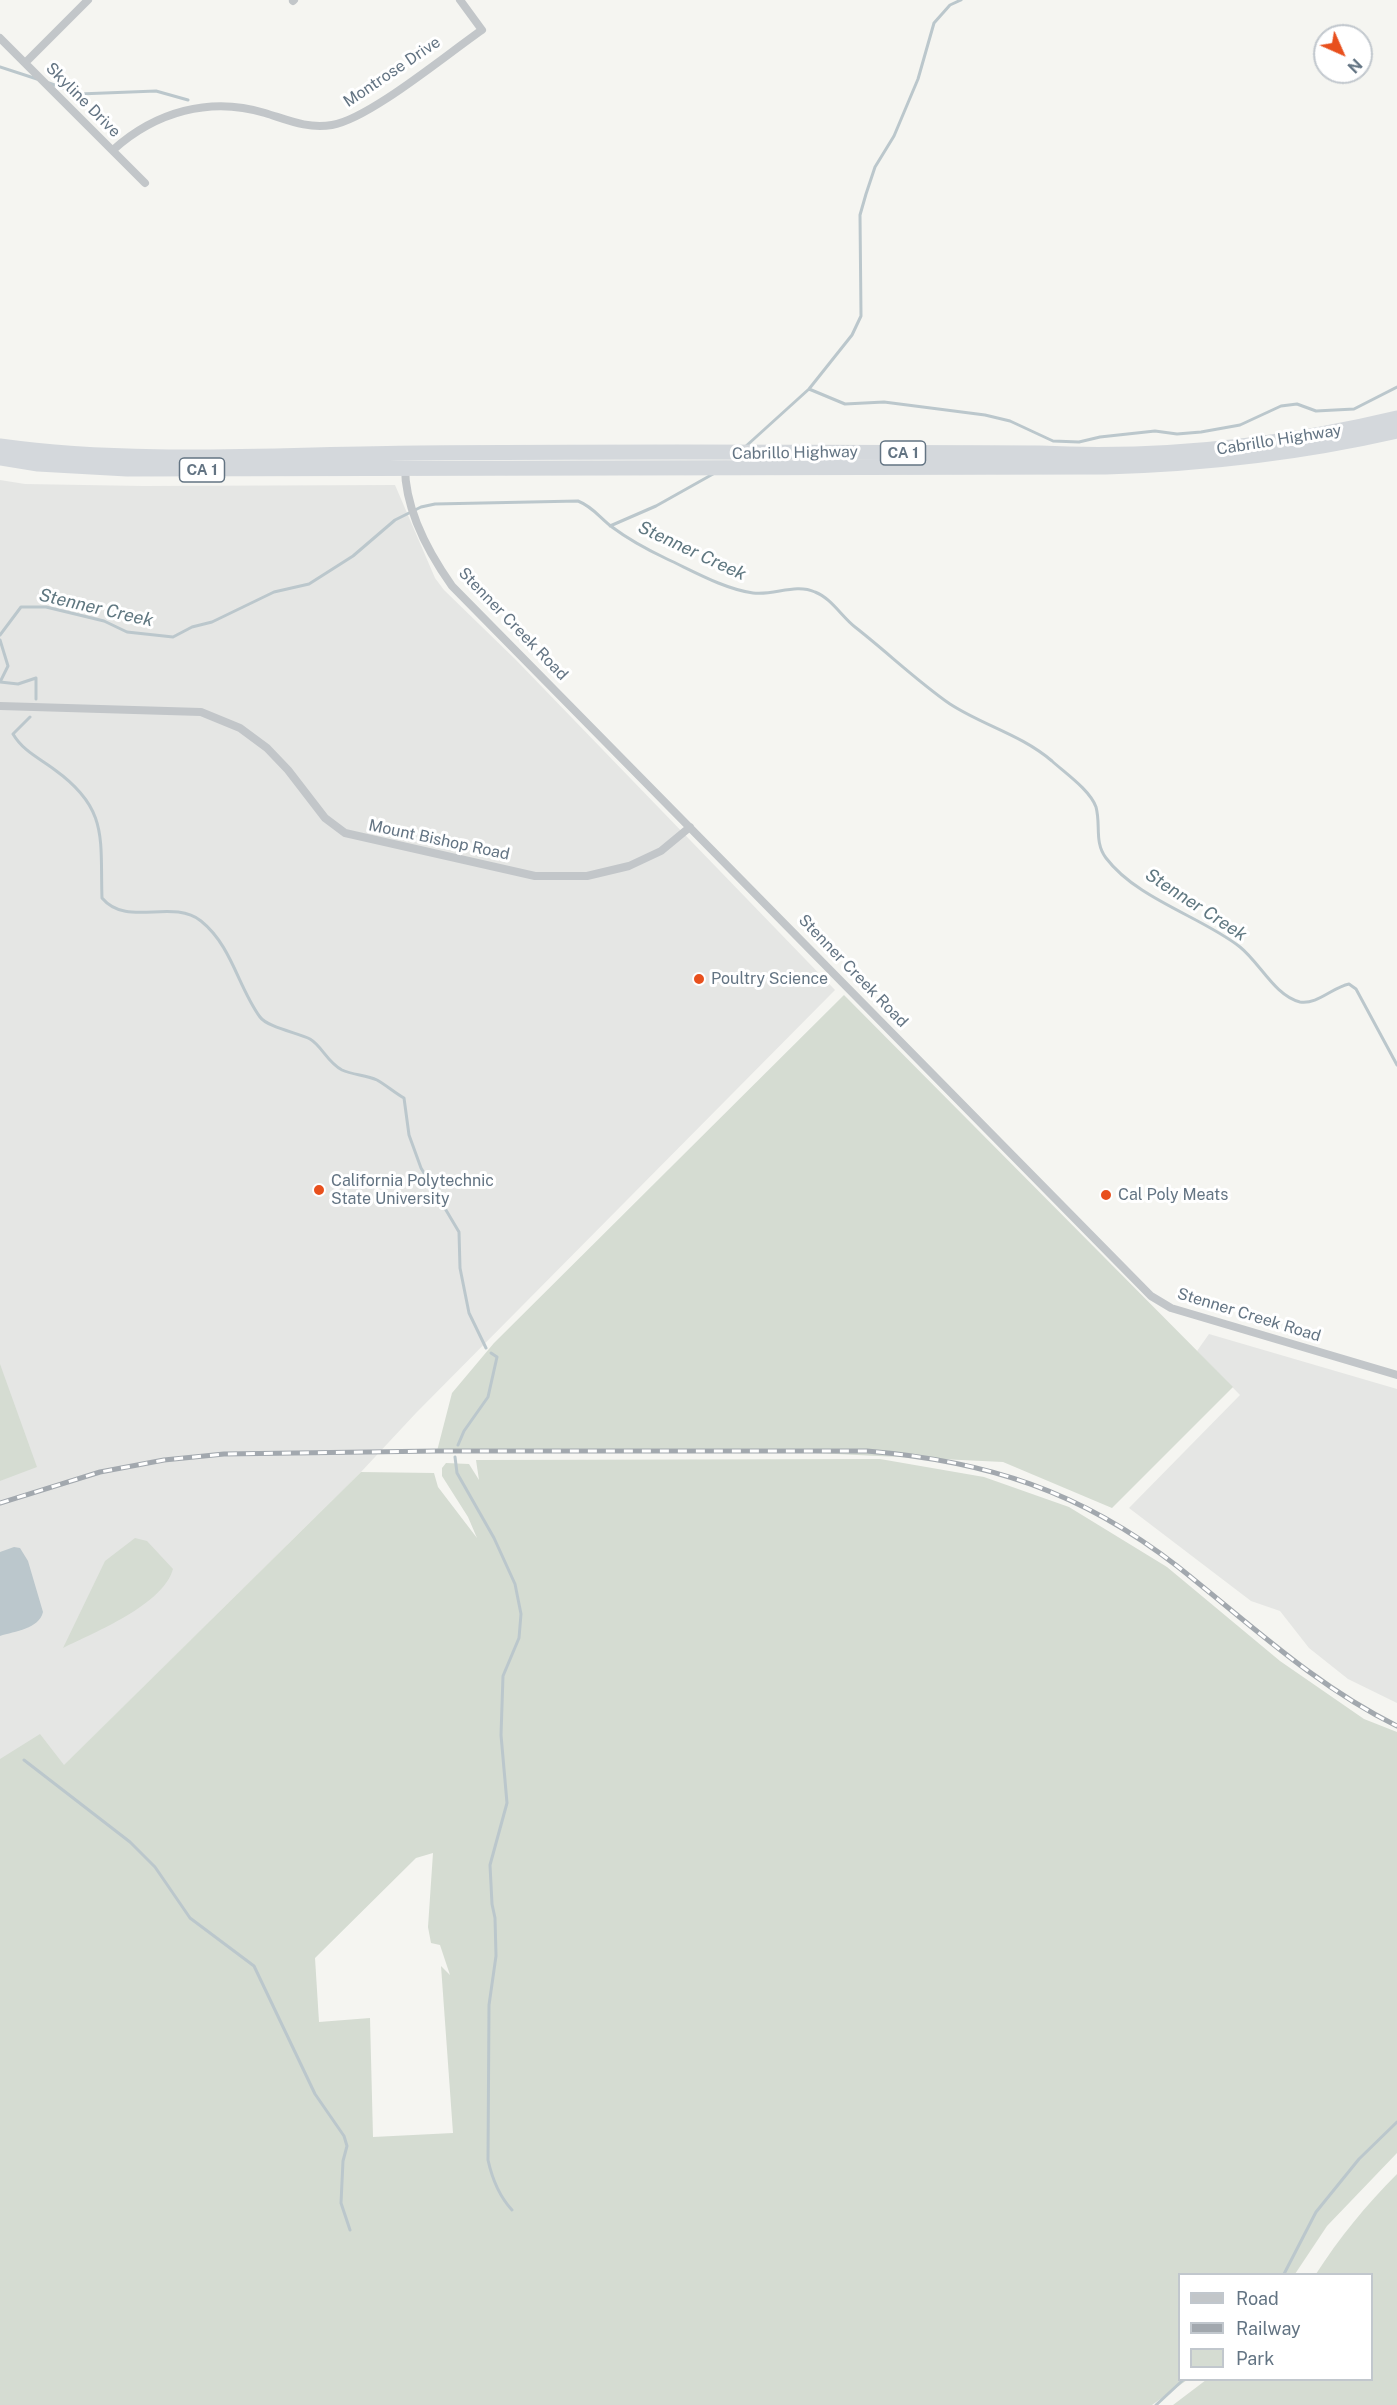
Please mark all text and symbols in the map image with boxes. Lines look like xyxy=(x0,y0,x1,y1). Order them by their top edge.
north arrow xyxy=(1313,24,1373,84)
street label: Montrose Drive xyxy=(340,33,444,111)
text: N xyxy=(1344,55,1366,77)
street label: Skyline Drive xyxy=(42,59,124,141)
street label: Cabrillo Highway xyxy=(1215,421,1343,459)
road number: CA 1 xyxy=(880,441,926,465)
street label: Cabrillo Highway xyxy=(732,442,858,464)
road number: CA 1 xyxy=(180,458,224,482)
water label: Stenner Creek xyxy=(635,517,749,585)
street label: Stenner Creek Road xyxy=(454,564,572,684)
water label: Stenner Creek xyxy=(37,584,155,632)
street label: Mount Bishop Road xyxy=(367,816,511,864)
water label: Stenner Creek xyxy=(1141,864,1251,946)
street label: Stenner Creek Road xyxy=(794,911,912,1031)
place label: Poultry Science xyxy=(711,969,828,989)
marker: Poultry Science xyxy=(692,972,706,986)
place label: California Polytechnic State University xyxy=(331,1171,494,1209)
marker: California Polytechnic State University xyxy=(312,1183,326,1197)
place label: Cal Poly Meats xyxy=(1118,1185,1228,1205)
marker: Cal Poly Meats xyxy=(1099,1188,1113,1202)
street label: Stenner Creek Road xyxy=(1175,1284,1323,1346)
legend xyxy=(1178,2273,1373,2381)
text: Road xyxy=(1236,2288,1279,2309)
text: Railway xyxy=(1236,2318,1301,2339)
text: Park xyxy=(1236,2348,1274,2369)

